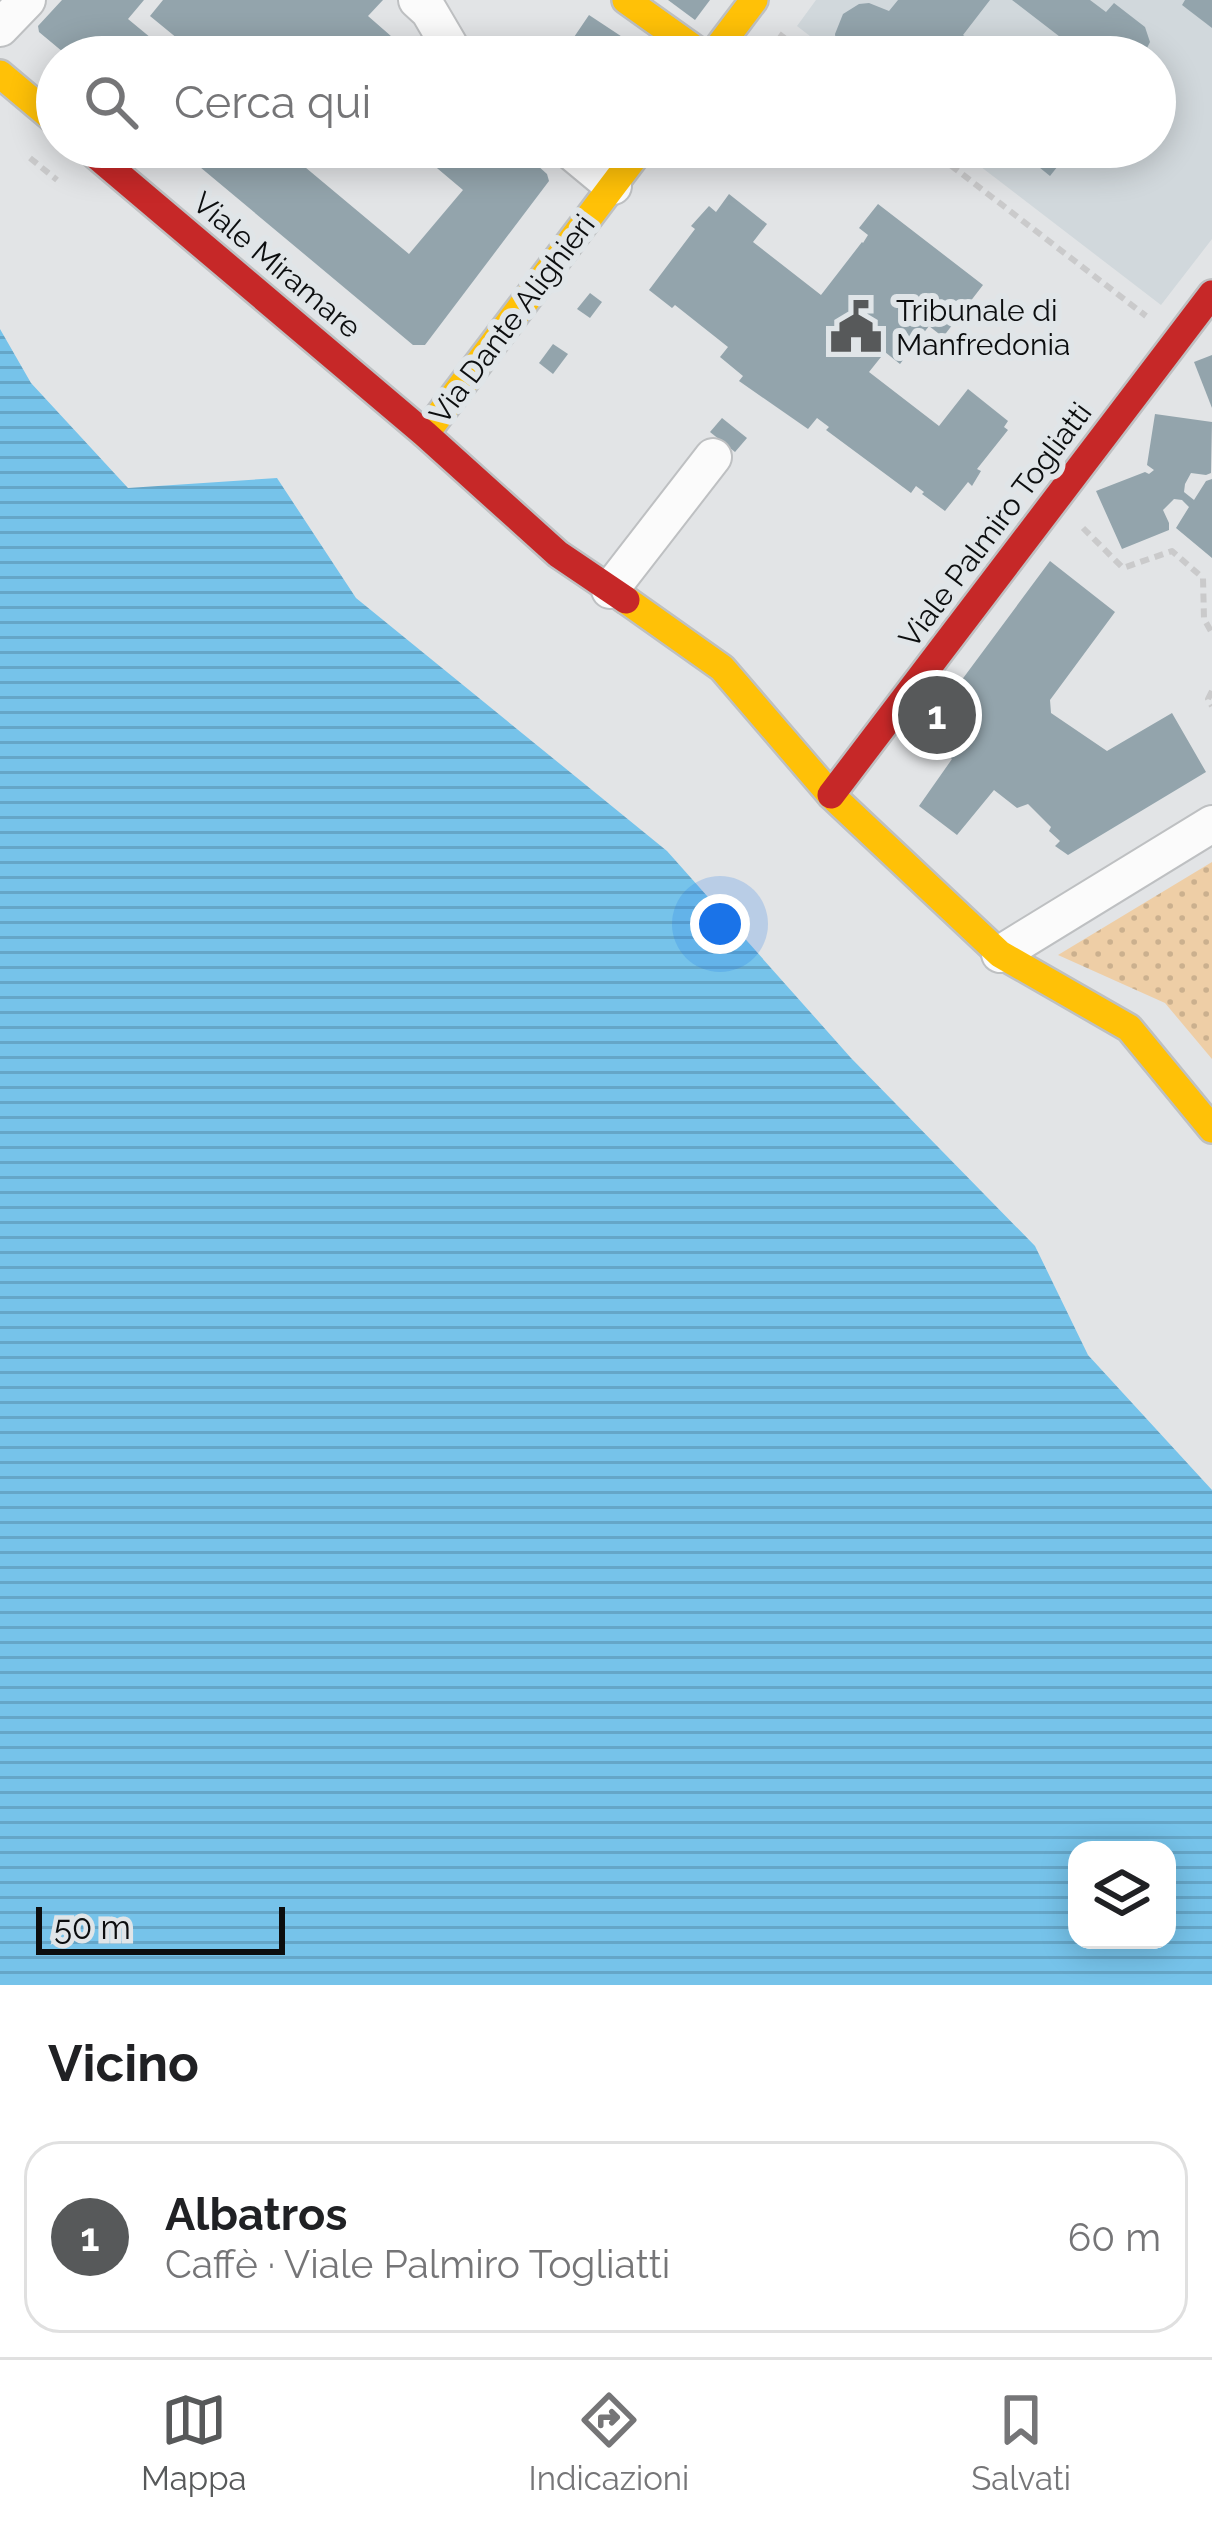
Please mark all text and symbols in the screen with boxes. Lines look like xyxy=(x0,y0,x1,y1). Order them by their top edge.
search box xyxy=(36,36,1176,168)
icon: search xyxy=(78,69,144,135)
text: Cerca qui xyxy=(174,76,371,129)
street label: Viale Miramare xyxy=(186,185,368,345)
street label: Via Dante Alighieri xyxy=(422,208,602,430)
place label: Tribunale di Manfredonia xyxy=(896,293,1070,362)
public building icon: Tribunale di Manfredonia xyxy=(827,298,885,356)
street label: Viale Palmiro Togliatti xyxy=(892,396,1098,654)
pin: 1 xyxy=(898,670,976,760)
your location xyxy=(690,894,750,954)
map controls xyxy=(1068,1841,1176,1949)
button: layers xyxy=(1068,1841,1176,1949)
scale bar xyxy=(36,1901,285,1954)
text: 50 m xyxy=(54,1908,131,1947)
text: Vicino xyxy=(48,2033,199,2093)
text: Albatros xyxy=(165,2188,347,2241)
text: 1 xyxy=(80,2214,100,2260)
text: 60 m xyxy=(1068,2214,1161,2260)
text: Caffè · Viale Palmiro Togliatti xyxy=(165,2241,670,2287)
tab: Mappa xyxy=(141,2387,246,2498)
tab: Indicazioni xyxy=(529,2387,689,2498)
tab: Salvati xyxy=(971,2387,1071,2498)

